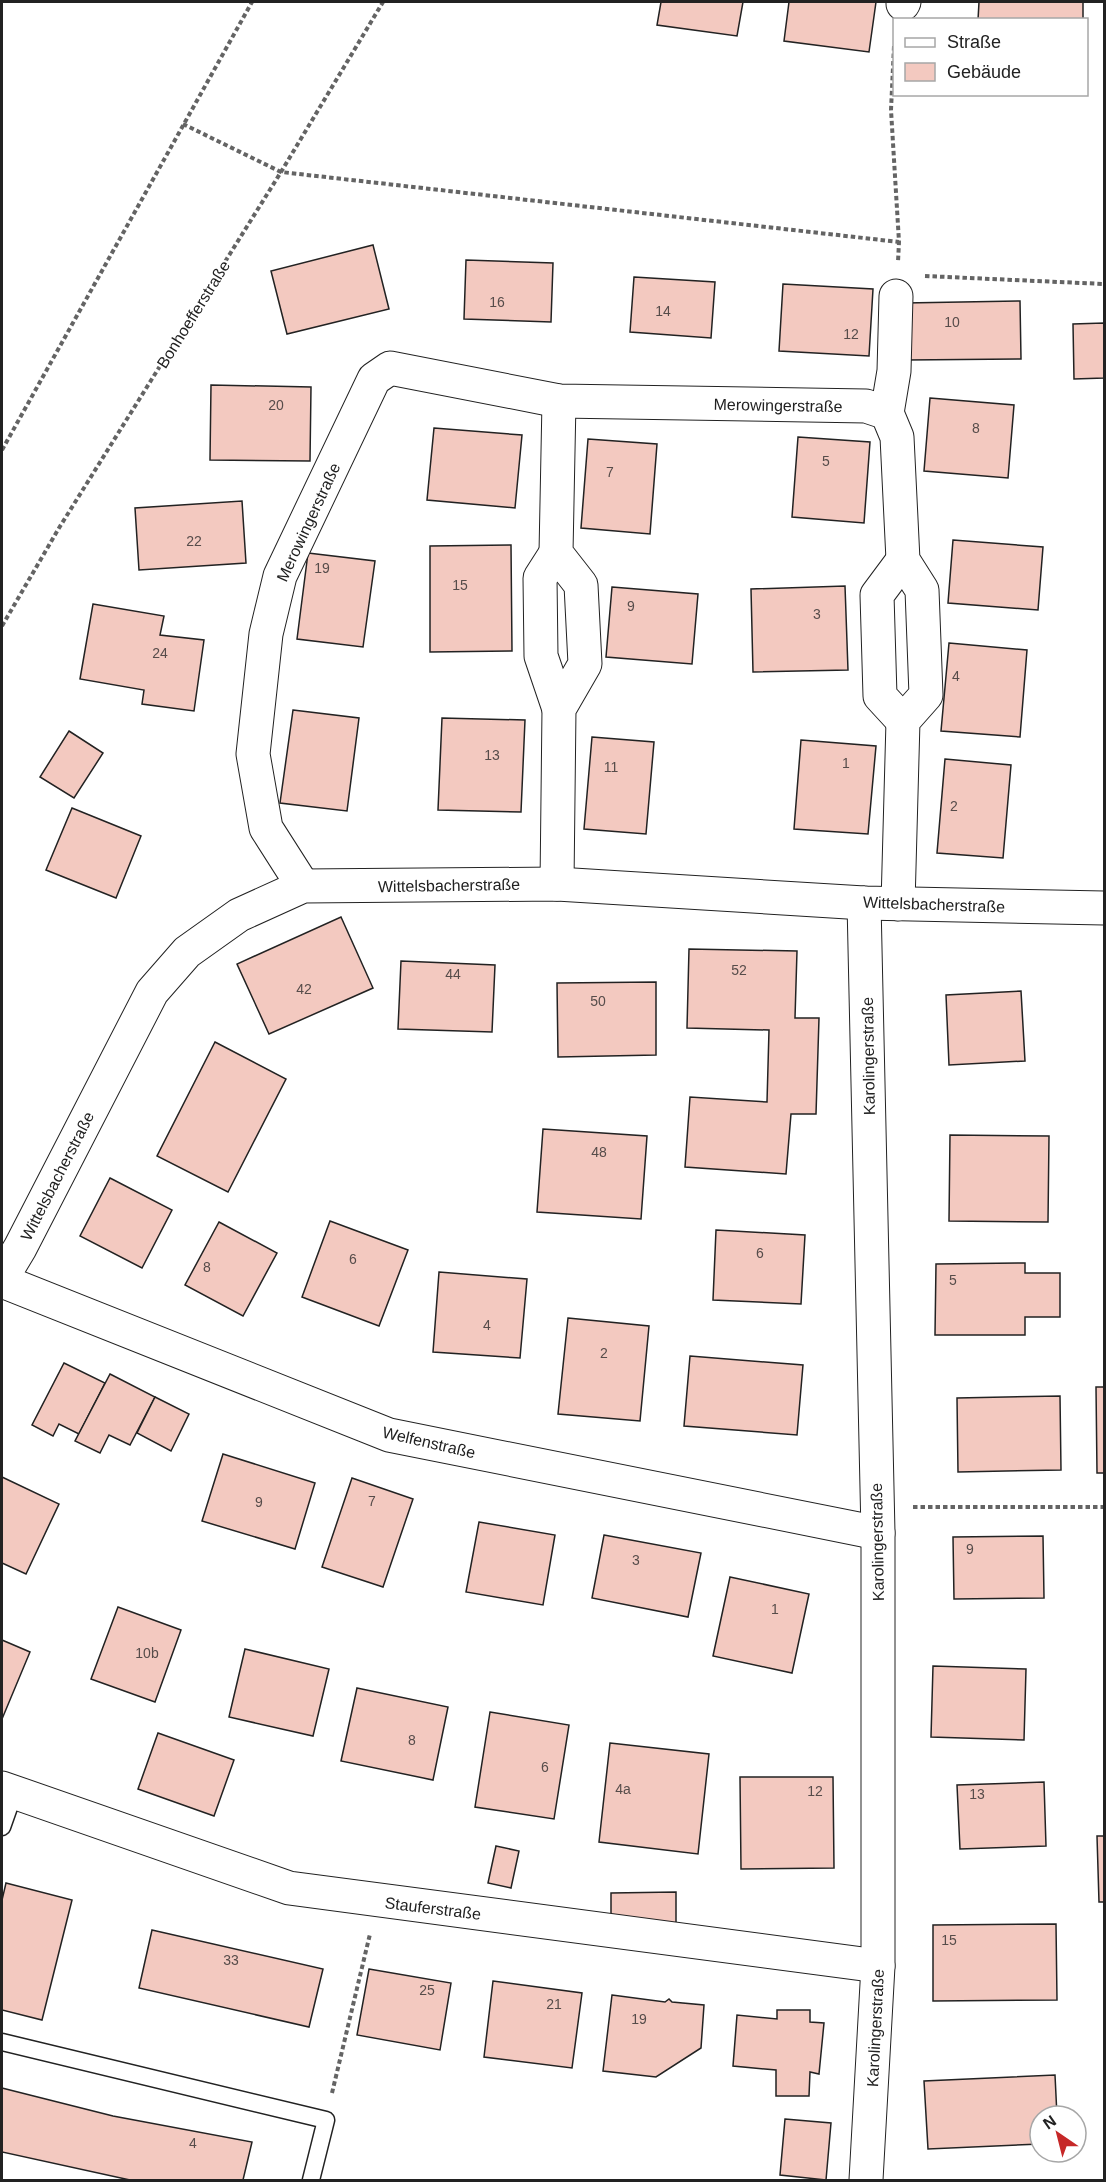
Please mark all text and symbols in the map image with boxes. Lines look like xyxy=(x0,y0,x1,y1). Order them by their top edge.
legend xyxy=(893,18,1088,96)
text: Straße xyxy=(947,32,1001,52)
text: Gebäude xyxy=(947,62,1021,82)
street label: Bonhoefferstraße xyxy=(154,257,233,371)
house number: 16 xyxy=(489,294,505,310)
house number: 14 xyxy=(655,303,671,319)
house number: 10 xyxy=(944,314,960,330)
house number: 12 xyxy=(843,326,859,342)
street label: Merowingerstraße xyxy=(713,396,843,415)
house number: 20 xyxy=(268,397,284,413)
house number: 8 xyxy=(972,420,980,436)
house number: 5 xyxy=(822,453,830,469)
street label: Merowingerstraße xyxy=(274,460,343,584)
house number: 7 xyxy=(606,464,614,480)
house number: 22 xyxy=(186,533,202,549)
house number: 19 xyxy=(314,560,330,576)
house number: 15 xyxy=(452,577,468,593)
house number: 9 xyxy=(627,598,635,614)
house number: 3 xyxy=(813,606,821,622)
house number: 24 xyxy=(152,645,168,661)
house number: 4 xyxy=(952,668,960,684)
house number: 13 xyxy=(484,747,500,763)
house number: 1 xyxy=(842,755,850,771)
house number: 11 xyxy=(604,759,618,775)
house number: 2 xyxy=(950,798,958,814)
street label: Wittelsbacherstraße xyxy=(378,876,520,895)
street label: Wittelsbacherstraße xyxy=(863,894,1005,915)
house number: 52 xyxy=(731,962,747,978)
house number: 44 xyxy=(445,966,461,982)
house number: 42 xyxy=(296,981,312,997)
house number: 50 xyxy=(590,993,606,1009)
street label: Karolingerstraße xyxy=(859,997,878,1115)
street label: Wittelsbacherstraße xyxy=(18,1109,97,1243)
house number: 48 xyxy=(591,1144,607,1160)
house number: 6 xyxy=(756,1245,764,1261)
house number: 6 xyxy=(349,1251,357,1267)
house number: 8 xyxy=(203,1259,211,1275)
house number: 5 xyxy=(949,1272,957,1288)
house number: 4 xyxy=(483,1317,491,1333)
house number: 2 xyxy=(600,1345,608,1361)
street label: Welfenstraße xyxy=(381,1424,477,1461)
street label: Karolingerstraße xyxy=(868,1483,887,1601)
house number: 7 xyxy=(368,1493,376,1509)
house number: 9 xyxy=(255,1494,263,1510)
house number: 9 xyxy=(966,1541,974,1557)
house number: 3 xyxy=(632,1552,640,1568)
house number: 1 xyxy=(771,1601,779,1617)
house number: 10b xyxy=(135,1645,159,1661)
house number: 8 xyxy=(408,1732,416,1748)
house number: 6 xyxy=(541,1759,549,1775)
house number: 4a xyxy=(615,1781,631,1797)
house number: 12 xyxy=(807,1783,823,1799)
house number: 13 xyxy=(969,1786,985,1802)
street label: Stauferstraße xyxy=(384,1894,482,1923)
house number: 15 xyxy=(941,1932,957,1948)
house number: 33 xyxy=(223,1952,239,1968)
street label: Karolingerstraße xyxy=(864,1968,887,2088)
house number: 25 xyxy=(419,1982,435,1998)
house number: 21 xyxy=(546,1996,562,2012)
house number: 19 xyxy=(631,2011,647,2027)
north arrow xyxy=(1028,2104,1088,2164)
text: N xyxy=(1040,2112,1059,2132)
house number: 4 xyxy=(189,2135,197,2151)

